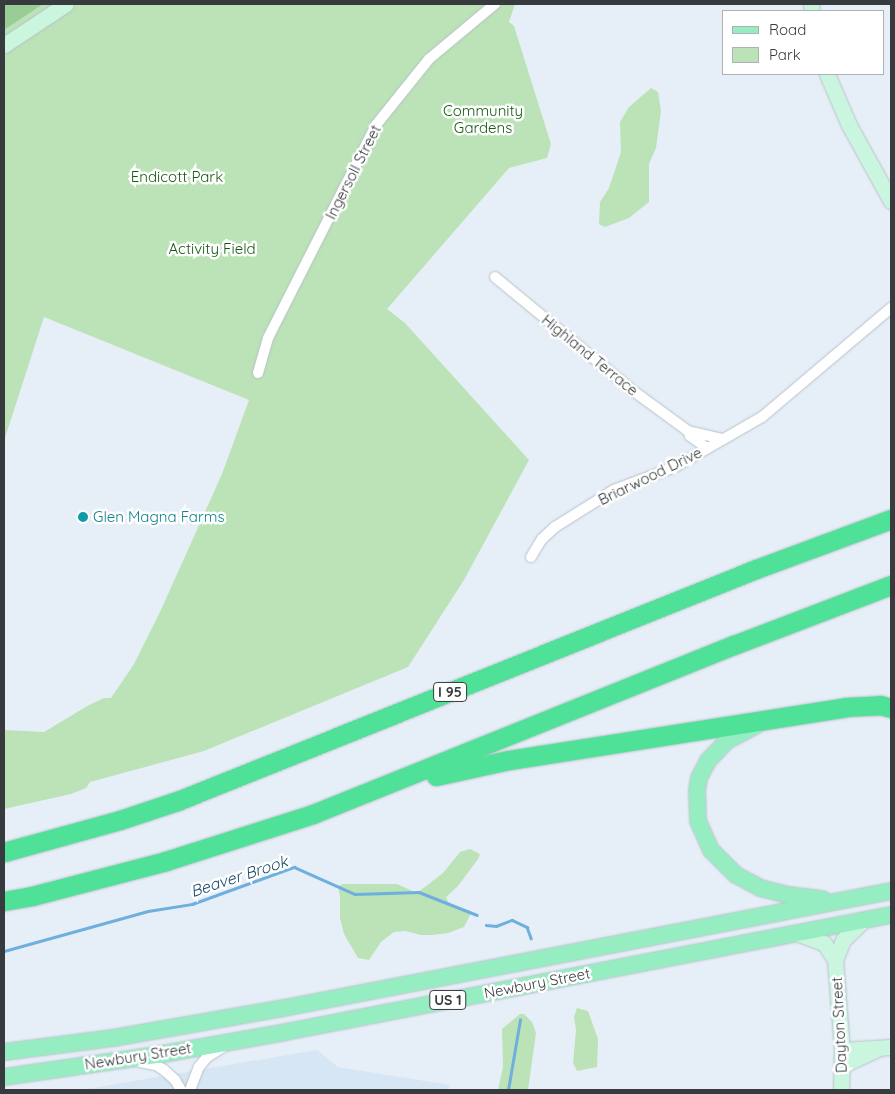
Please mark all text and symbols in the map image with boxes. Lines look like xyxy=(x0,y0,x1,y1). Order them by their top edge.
legend xyxy=(722,10,885,75)
text: Road xyxy=(769,20,806,39)
text: Park xyxy=(769,45,801,64)
park label: Community Gardens xyxy=(443,101,523,136)
street label: Ingersoll Street xyxy=(321,122,385,222)
park label: Endicott Park xyxy=(131,168,223,186)
park label: Activity Field xyxy=(168,240,256,258)
street label: Highland Terrace xyxy=(538,311,642,399)
street label: Briarwood Drive xyxy=(595,443,705,509)
place label: Glen Magna Farms xyxy=(93,508,224,526)
marker: Glen Magna Farms xyxy=(77,511,89,523)
road number: I 95 xyxy=(432,680,468,704)
water label: Beaver Brook xyxy=(188,851,290,901)
street label: Newbury Street xyxy=(482,964,592,1002)
street label: Dayton Street xyxy=(827,976,851,1074)
road number: US 1 xyxy=(429,988,467,1012)
street label: Newbury Street xyxy=(83,1039,193,1073)

